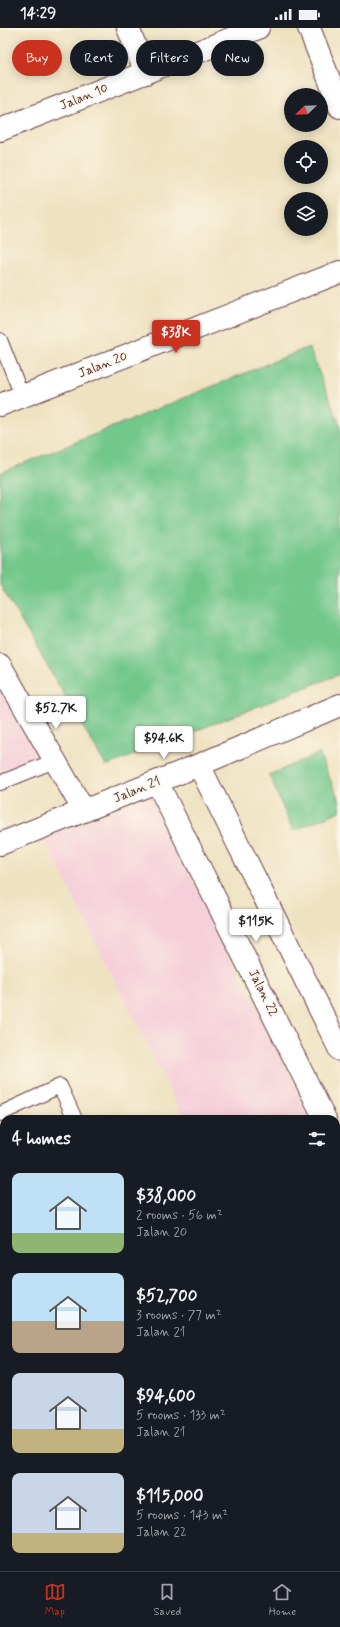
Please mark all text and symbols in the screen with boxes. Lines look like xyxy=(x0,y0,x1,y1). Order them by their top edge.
text: 14:29 xyxy=(20,4,56,24)
chip: Buy xyxy=(12,40,62,76)
chip: Rent xyxy=(70,40,128,76)
chip: Filters xyxy=(136,40,203,76)
chip: New xyxy=(211,40,264,76)
street label: Jalan 10 xyxy=(57,80,111,114)
north arrow xyxy=(284,88,328,132)
map controls xyxy=(284,88,328,236)
button: locate xyxy=(284,140,328,184)
button: layers xyxy=(284,192,328,236)
pin: $38K xyxy=(152,320,200,354)
text: $38K xyxy=(161,324,191,341)
street label: Jalan 20 xyxy=(76,348,130,382)
pin: $52.7K xyxy=(23,696,89,730)
text: $52.7K xyxy=(35,700,77,717)
pin: $94.6K xyxy=(131,726,197,760)
text: $94.6K xyxy=(144,730,184,747)
street label: Jalan 21 xyxy=(111,773,163,807)
pin: $115K xyxy=(228,909,284,943)
text: $115K xyxy=(238,913,274,930)
street label: Jalan 22 xyxy=(244,967,282,1020)
text: 4 homes xyxy=(12,1128,71,1150)
icon: filters xyxy=(306,1128,328,1150)
text: $38,000 xyxy=(136,1185,196,1207)
icon: home xyxy=(44,1189,92,1237)
text: 2 rooms · 56 m² xyxy=(136,1207,223,1224)
text: Jalan 20 xyxy=(136,1224,187,1241)
text: $52,700 xyxy=(136,1285,198,1307)
icon: home xyxy=(44,1289,92,1337)
text: 3 rooms · 77 m² xyxy=(136,1307,222,1324)
text: Jalan 21 xyxy=(136,1324,185,1341)
text: $94,600 xyxy=(136,1385,196,1407)
icon: home xyxy=(44,1389,92,1437)
text: 5 rooms · 133 m² xyxy=(136,1407,226,1424)
text: Jalan 21 xyxy=(136,1424,185,1441)
text: $115,000 xyxy=(136,1485,204,1507)
icon: home xyxy=(44,1489,92,1537)
text: 5 rooms · 143 m² xyxy=(136,1507,228,1524)
text: Jalan 22 xyxy=(136,1524,187,1541)
tab: Map xyxy=(44,1581,66,1619)
tab: Saved xyxy=(153,1581,181,1619)
tab: Home xyxy=(269,1581,296,1619)

